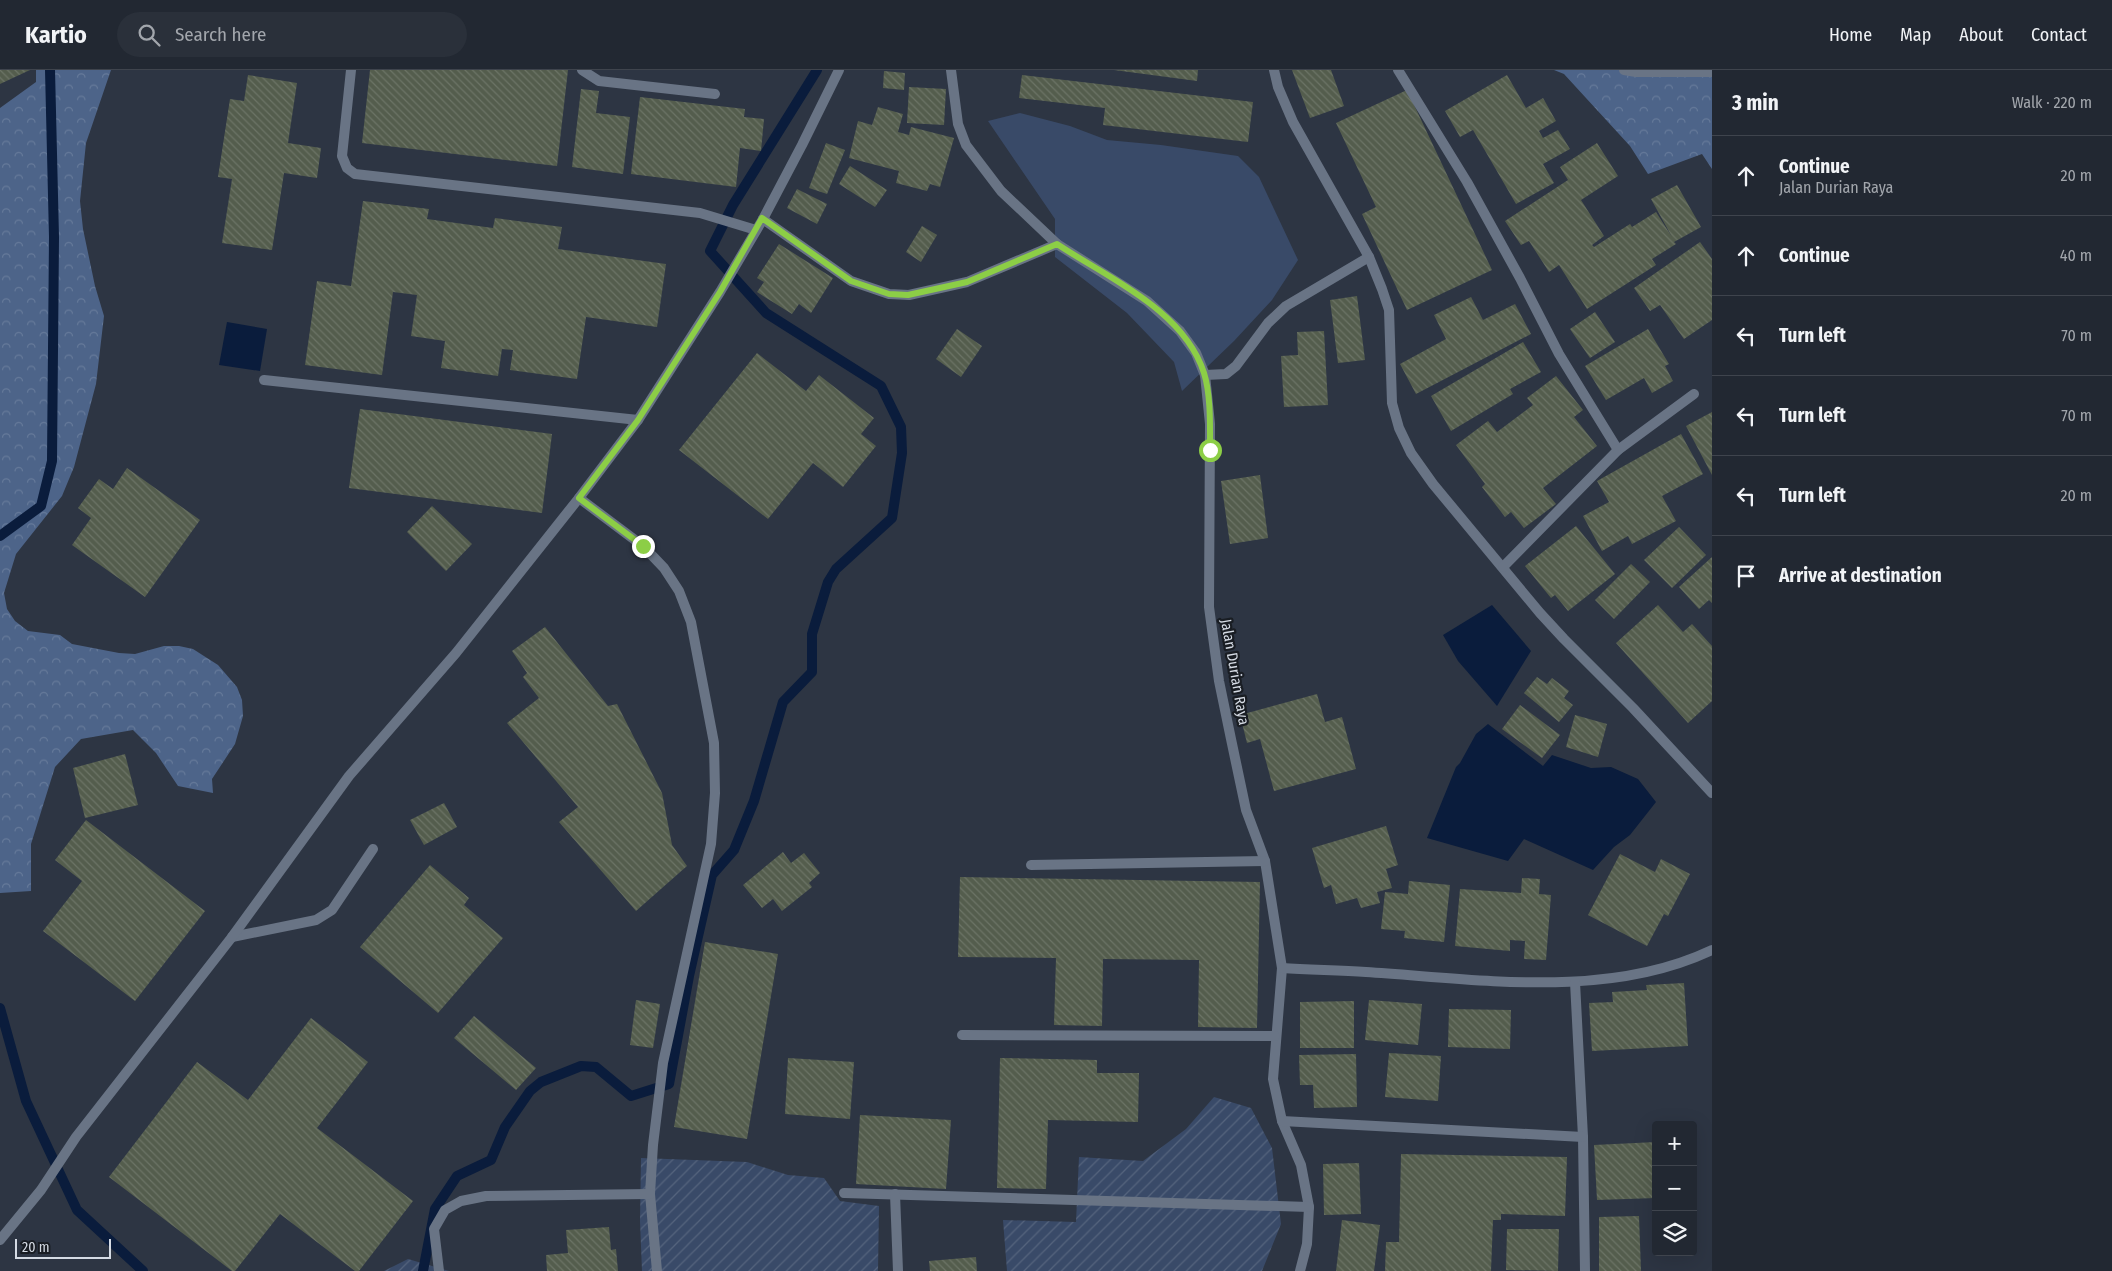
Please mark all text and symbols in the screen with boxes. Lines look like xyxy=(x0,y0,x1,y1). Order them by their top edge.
search box xyxy=(117,12,467,57)
text: Kartio xyxy=(25,21,87,49)
icon: search xyxy=(135,21,163,49)
text: Search here xyxy=(175,23,266,46)
text: Home xyxy=(1829,24,1872,46)
text: Map xyxy=(1900,24,1931,46)
text: About xyxy=(1959,24,2003,46)
text: Contact xyxy=(2031,24,2087,46)
text: 3 min xyxy=(1732,90,1779,116)
text: Walk · 220 m xyxy=(2012,93,2092,112)
text: Continue xyxy=(1779,155,1850,178)
icon: ahead xyxy=(1732,162,1760,190)
text: 20 m xyxy=(2061,166,2092,185)
text: Jalan Durian Raya xyxy=(1779,178,1893,197)
icon: ahead xyxy=(1732,242,1760,270)
text: Continue xyxy=(1779,244,1850,267)
text: 40 m xyxy=(2060,246,2092,265)
icon: left xyxy=(1732,322,1760,350)
text: Turn left xyxy=(1779,324,1846,347)
text: 70 m xyxy=(2061,326,2092,345)
icon: left xyxy=(1732,402,1760,430)
text: Turn left xyxy=(1779,404,1846,427)
text: 70 m xyxy=(2061,406,2092,425)
route start xyxy=(1199,439,1222,462)
icon: left xyxy=(1732,482,1760,510)
text: Turn left xyxy=(1779,484,1846,507)
text: 20 m xyxy=(2061,486,2092,505)
route end xyxy=(632,535,655,558)
icon: arrive xyxy=(1732,562,1760,590)
text: Arrive at destination xyxy=(1779,564,1942,587)
street label: Jalan Durian Raya xyxy=(1217,618,1253,726)
map controls xyxy=(1652,1121,1697,1256)
button: + xyxy=(1652,1121,1697,1166)
button: − xyxy=(1652,1166,1697,1211)
button: layers xyxy=(1652,1211,1697,1256)
scale bar xyxy=(15,1236,111,1259)
text: 20 m xyxy=(22,1239,50,1256)

